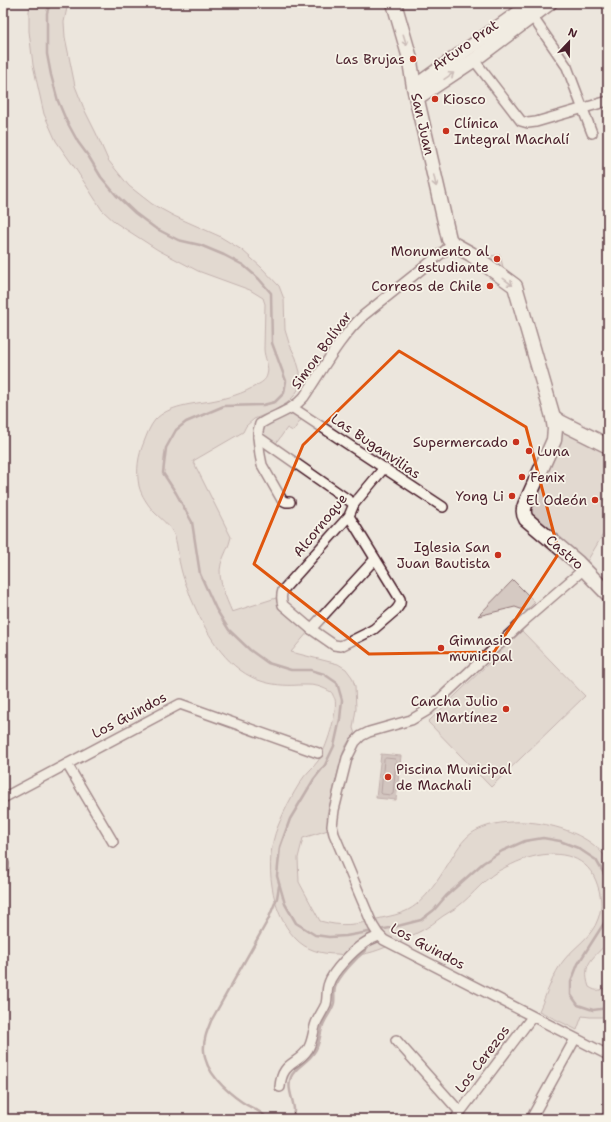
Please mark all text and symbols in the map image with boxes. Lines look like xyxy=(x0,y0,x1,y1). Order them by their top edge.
street label: Arturo Prat xyxy=(428,15,502,75)
north arrow xyxy=(549,22,589,62)
text: N xyxy=(566,25,580,42)
one-way arrow xyxy=(402,34,409,47)
place label: Las Brujas xyxy=(335,50,405,68)
marker: Las Brujas xyxy=(408,54,418,64)
one-way arrow xyxy=(444,72,455,80)
place label: Kiosco xyxy=(443,90,486,108)
street label: San Juan xyxy=(407,91,439,157)
marker: Kiosco xyxy=(430,94,440,104)
place label: Clínica Integral Machalí xyxy=(454,114,569,148)
marker: Clínica Integral Machalí xyxy=(441,126,451,136)
one-way arrow xyxy=(432,174,440,187)
place label: Monumento al estudiante xyxy=(391,242,490,276)
marker: Monumento al estudiante xyxy=(492,254,502,264)
place label: Correos de Chile xyxy=(371,277,482,295)
one-way arrow xyxy=(503,277,514,286)
marker: Correos de Chile xyxy=(485,281,495,291)
street label: Simon Bolívar xyxy=(287,307,356,393)
street label: Las Buganvilias xyxy=(328,409,424,483)
place label: Supermercado xyxy=(413,433,508,451)
marker: Supermercado xyxy=(511,437,521,447)
place label: Luna xyxy=(537,442,570,460)
marker: Luna xyxy=(524,446,534,456)
place label: Fenix xyxy=(530,468,565,486)
marker: Fenix xyxy=(517,472,527,482)
place label: Yong Li xyxy=(455,487,504,505)
street label: Alcornoque xyxy=(289,490,351,560)
marker: Yong Li xyxy=(507,491,517,501)
place label: El Odeón xyxy=(526,491,587,509)
marker: El Odeón xyxy=(590,495,600,505)
street label: Castro xyxy=(542,531,588,573)
place label: Iglesia San Juan Bautista xyxy=(396,538,490,572)
marker: Iglesia San Juan Bautista xyxy=(493,550,503,560)
place label: Gimnasio municipal xyxy=(449,631,513,665)
marker: Gimnasio municipal xyxy=(436,643,446,653)
street label: Los Guindos xyxy=(88,688,170,742)
place label: Cancha Julio Martínez xyxy=(411,692,498,726)
marker: Cancha Julio Martínez xyxy=(501,704,511,714)
place label: Piscina Municipal de Machali xyxy=(396,760,513,794)
marker: Piscina Municipal de Machali xyxy=(383,772,393,782)
street label: Los Guindos xyxy=(387,919,469,973)
street label: Los Cerezos xyxy=(451,1022,513,1096)

